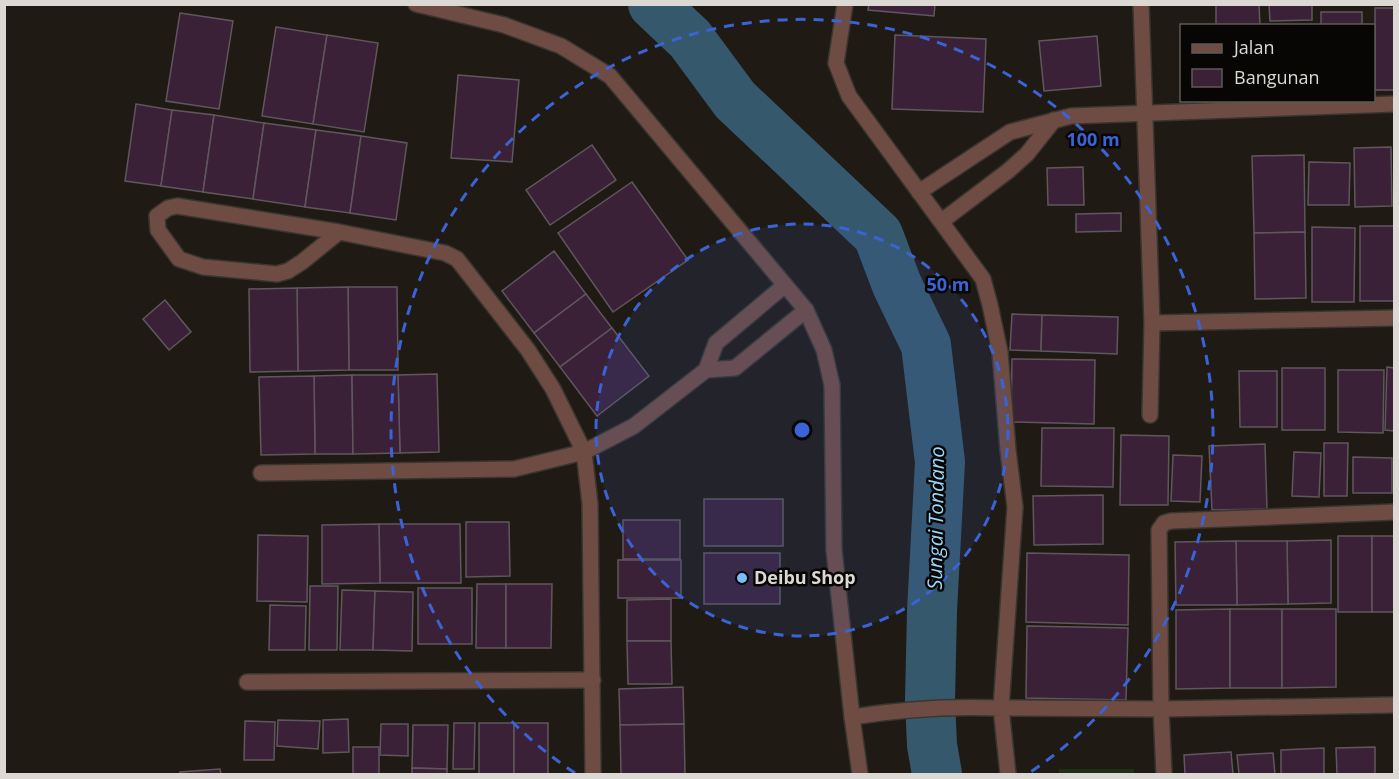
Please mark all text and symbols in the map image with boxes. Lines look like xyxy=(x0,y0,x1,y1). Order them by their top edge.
legend xyxy=(1180,24,1375,102)
text: Jalan xyxy=(1232,35,1274,59)
text: Bangunan xyxy=(1234,65,1320,89)
text: 100 m xyxy=(1066,127,1120,151)
text: 50 m xyxy=(927,272,969,296)
centre of rings xyxy=(792,420,812,440)
water label: Sungai Tondano xyxy=(921,446,950,590)
place label: Deibu Shop xyxy=(754,565,856,589)
marker: Deibu Shop xyxy=(735,571,749,585)

